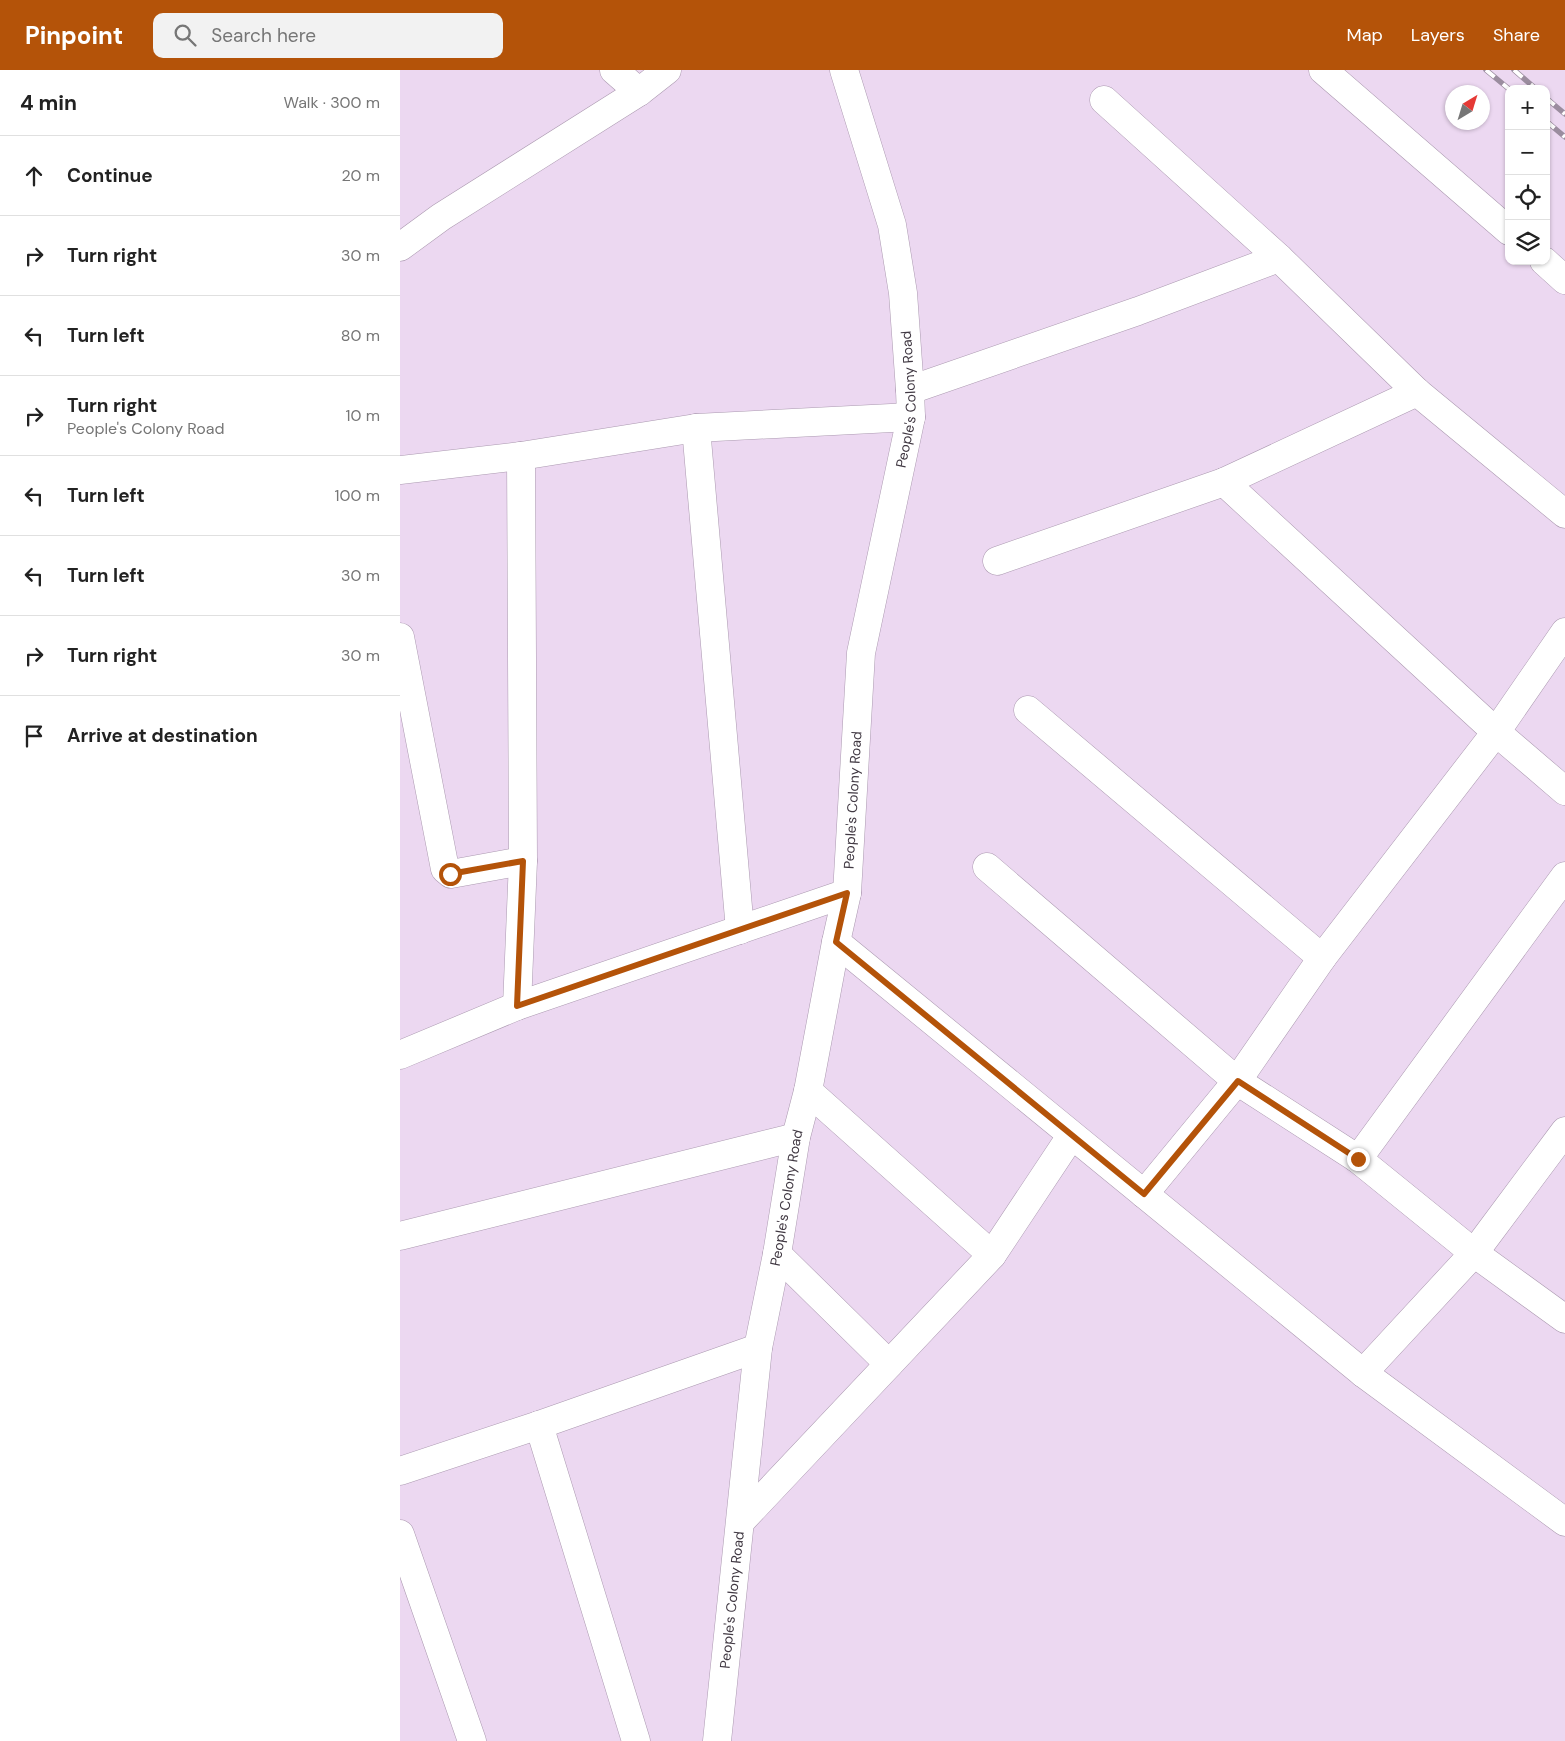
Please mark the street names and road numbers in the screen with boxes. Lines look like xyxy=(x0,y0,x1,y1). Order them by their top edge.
street label: People's Colony Road xyxy=(892,330,920,469)
street label: People's Colony Road xyxy=(839,731,865,870)
street label: People's Colony Road xyxy=(766,1128,807,1268)
street label: People's Colony Road xyxy=(716,1530,748,1669)

